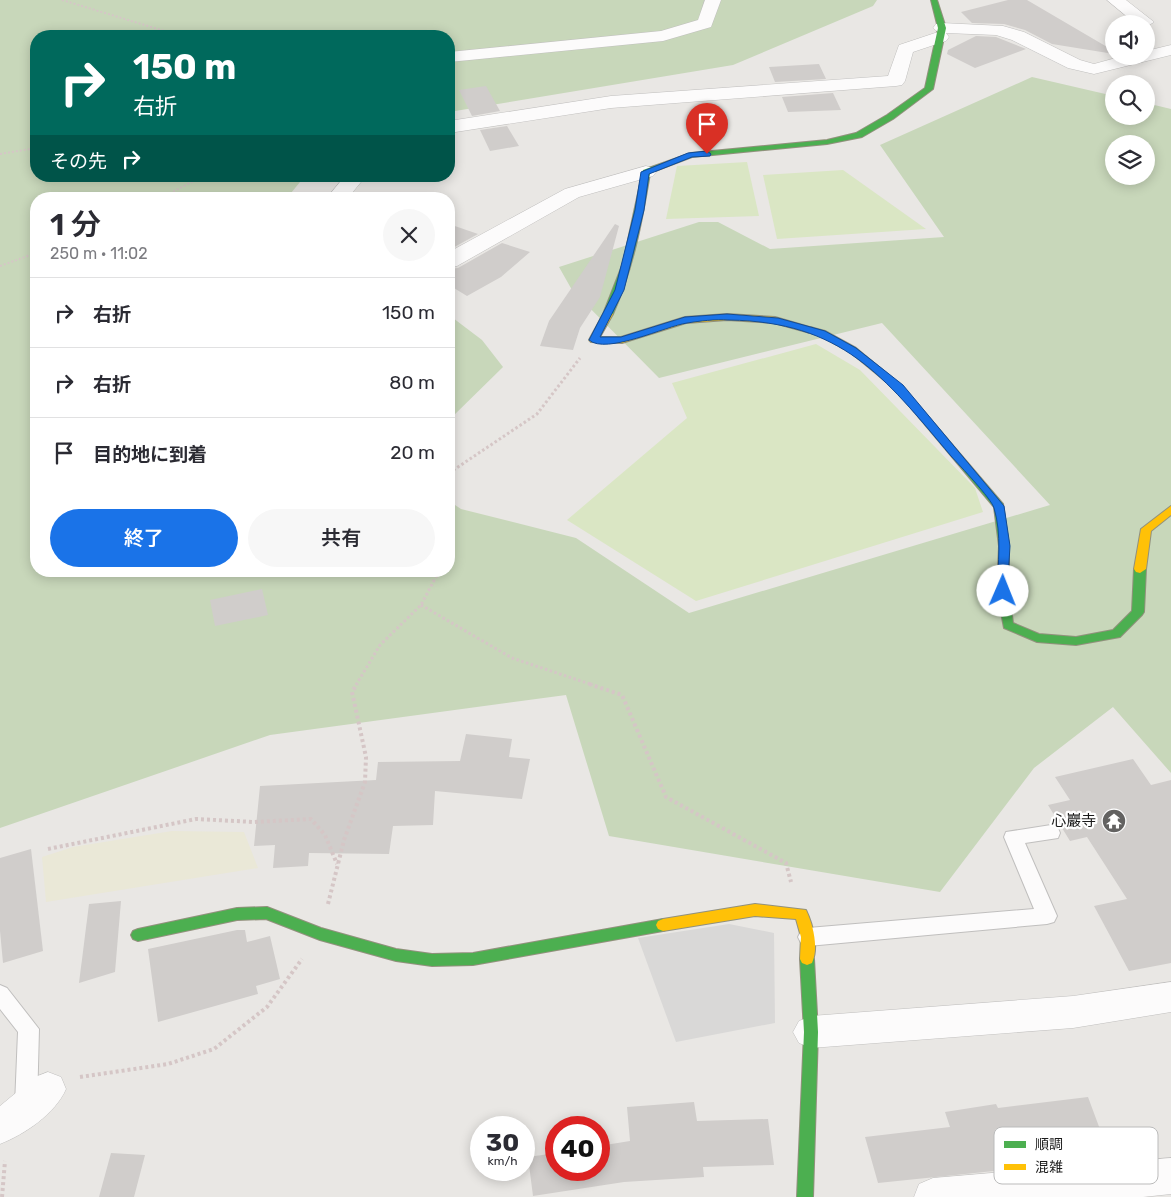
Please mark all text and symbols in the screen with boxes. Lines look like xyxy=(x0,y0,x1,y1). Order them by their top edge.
map controls xyxy=(1105,15,1155,185)
button: sound xyxy=(1105,15,1155,65)
text: 150 m xyxy=(133,46,236,88)
icon: right xyxy=(50,50,115,115)
button: search xyxy=(1105,75,1155,125)
text: 右折 xyxy=(133,93,177,120)
pin xyxy=(686,103,728,154)
icon: arrive xyxy=(693,110,721,138)
button: layers xyxy=(1105,135,1155,185)
icon: right xyxy=(117,145,145,173)
text: その先 xyxy=(50,150,107,173)
text: 1 分 xyxy=(50,207,101,243)
button: close xyxy=(383,209,435,261)
text: 250 m · 11:02 xyxy=(50,244,148,263)
icon: right xyxy=(50,299,78,327)
text: 150 m xyxy=(382,301,435,324)
text: 右折 xyxy=(93,303,131,326)
icon: right xyxy=(50,369,78,397)
text: 80 m xyxy=(389,371,435,394)
text: 右折 xyxy=(93,373,131,396)
icon: arrive xyxy=(50,439,78,467)
text: 20 m xyxy=(390,441,435,464)
text: 目的地に到着 xyxy=(93,443,207,466)
button: 終了 xyxy=(50,509,238,567)
button: 共有 xyxy=(248,509,435,567)
position arrow xyxy=(976,564,1028,616)
temple icon: 心巖寺 xyxy=(1101,808,1127,834)
place label: 心巖寺 xyxy=(1051,812,1096,830)
speed limit sign: 40 xyxy=(545,1116,610,1181)
legend xyxy=(994,1127,1158,1184)
text: 30 xyxy=(486,1128,519,1157)
text: 順調 xyxy=(1035,1136,1063,1153)
text: km/h xyxy=(488,1154,517,1168)
text: 混雑 xyxy=(1035,1159,1063,1176)

